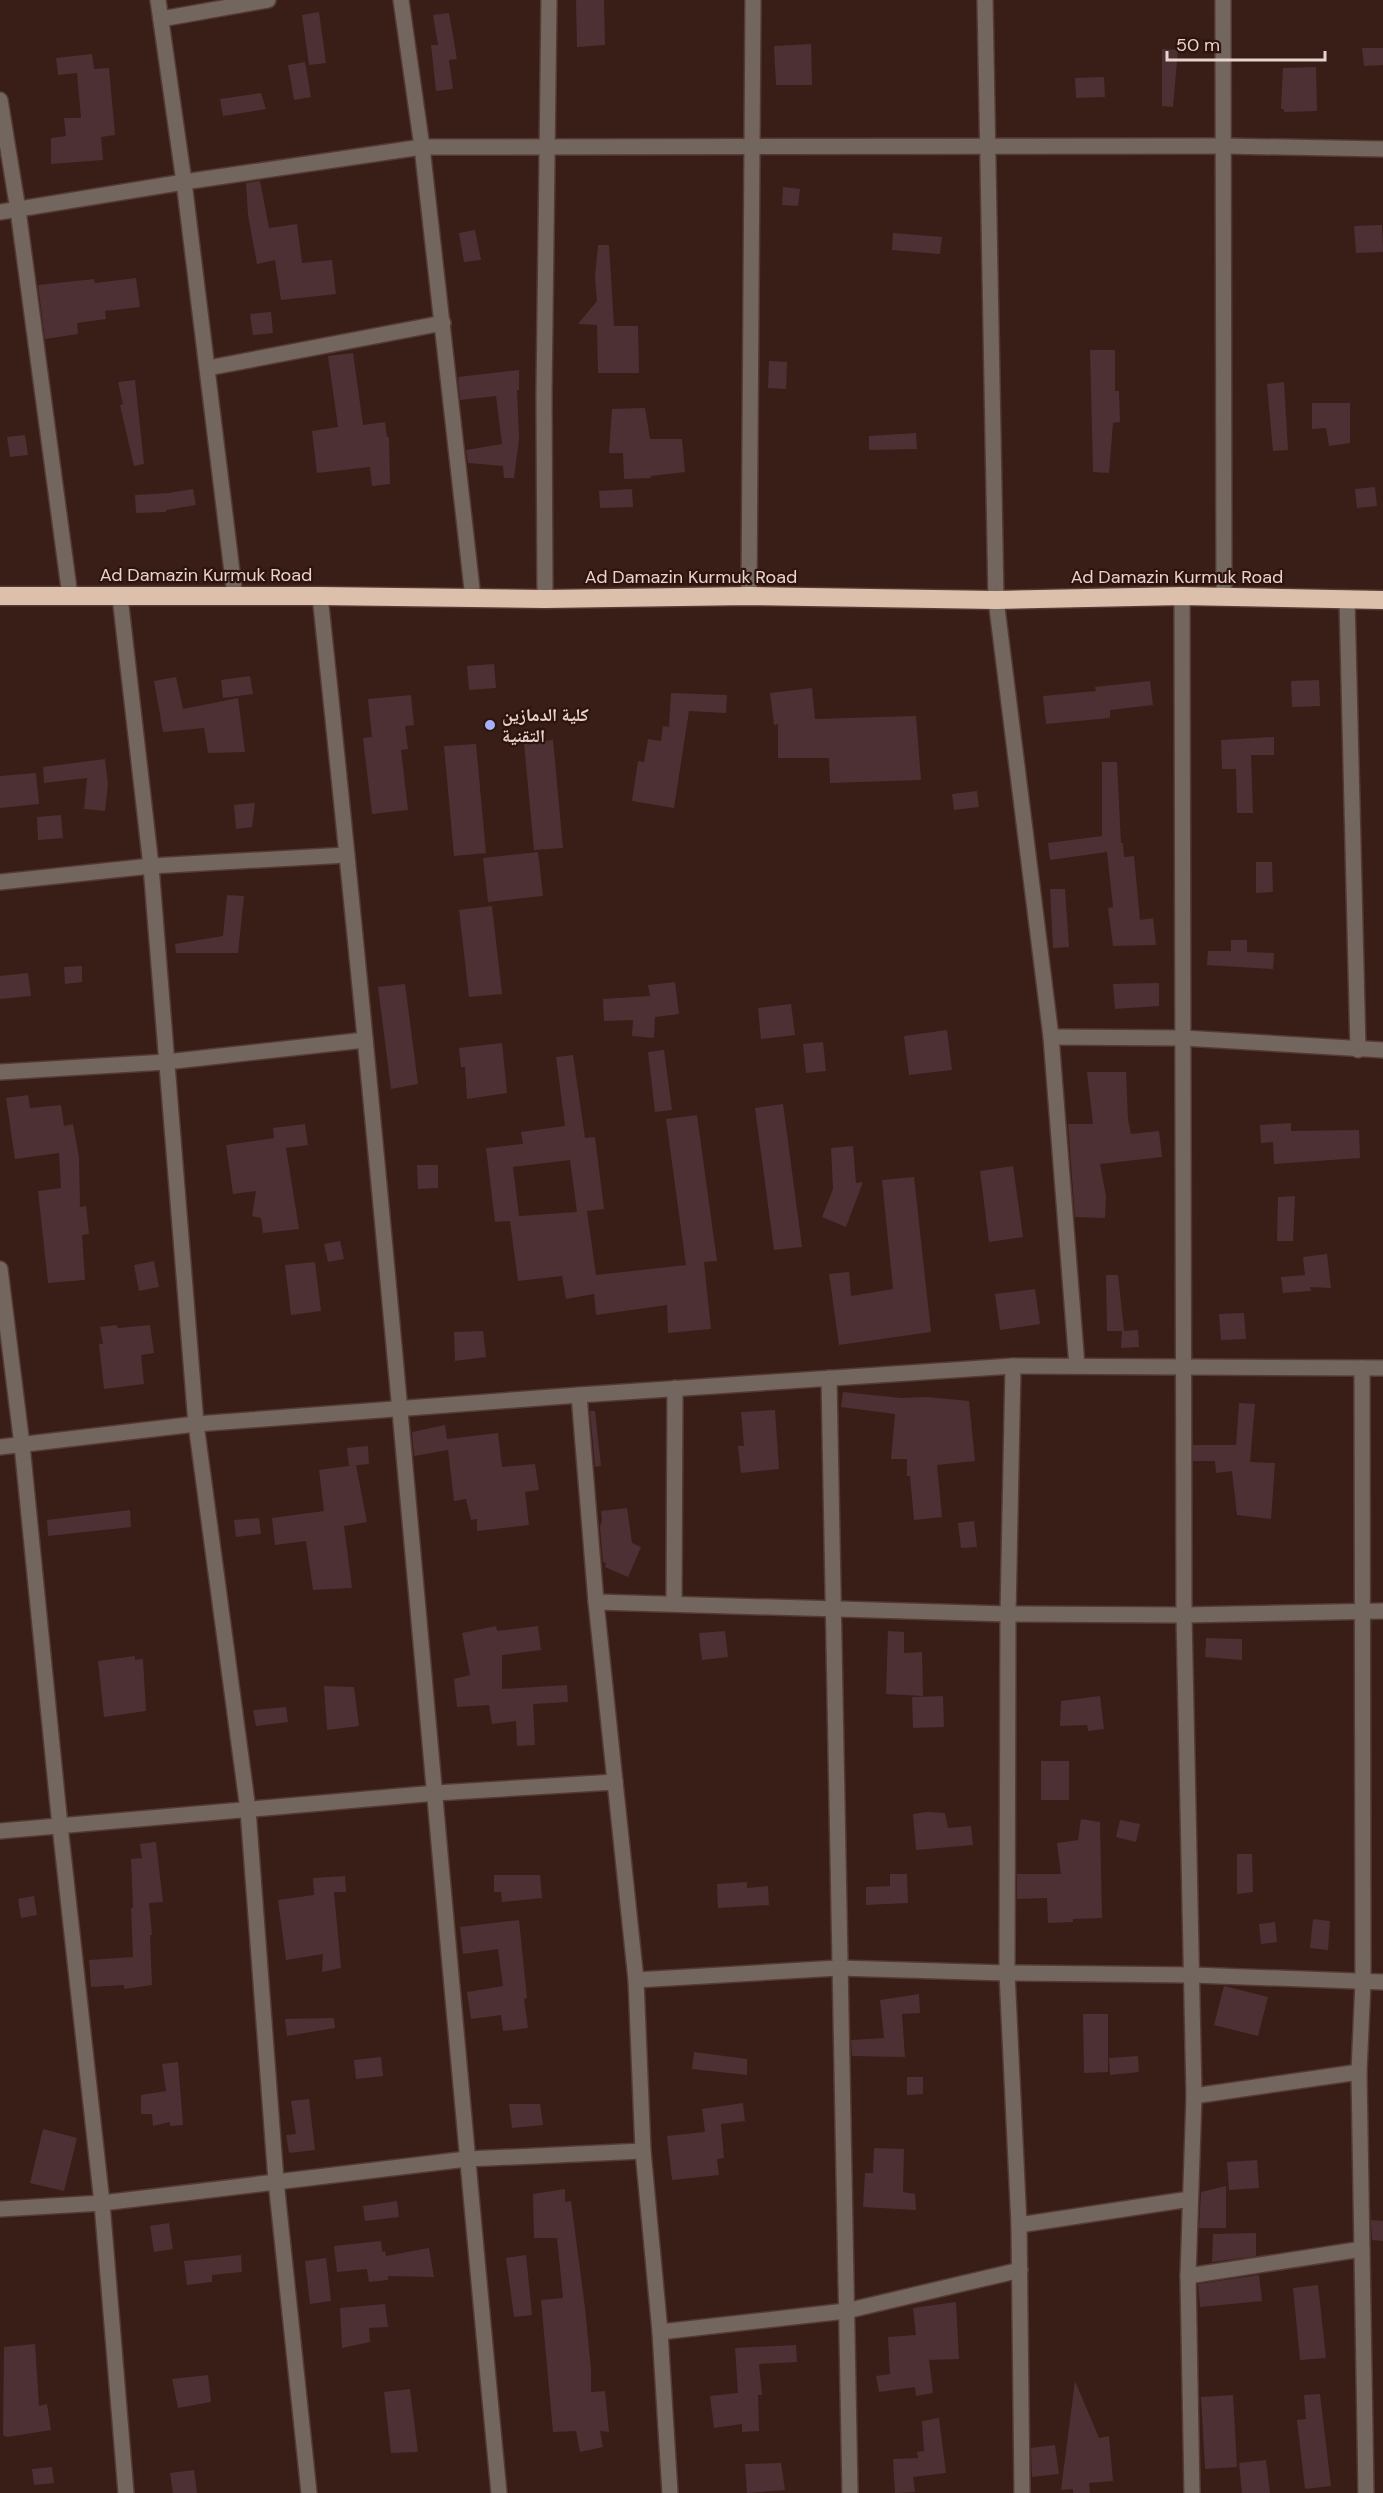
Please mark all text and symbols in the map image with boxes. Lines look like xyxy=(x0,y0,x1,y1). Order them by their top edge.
scale bar xyxy=(1167,24,1324,62)
text: 50 m xyxy=(1176,33,1220,57)
street label: Ad Damazin Kurmuk Road xyxy=(100,563,312,587)
street label: Ad Damazin Kurmuk Road xyxy=(585,565,797,589)
street label: Ad Damazin Kurmuk Road xyxy=(1071,565,1283,589)
place label: كلية الدمازين التقنية xyxy=(502,703,589,748)
marker: كلية الدمازين التقنية xyxy=(483,718,497,732)

